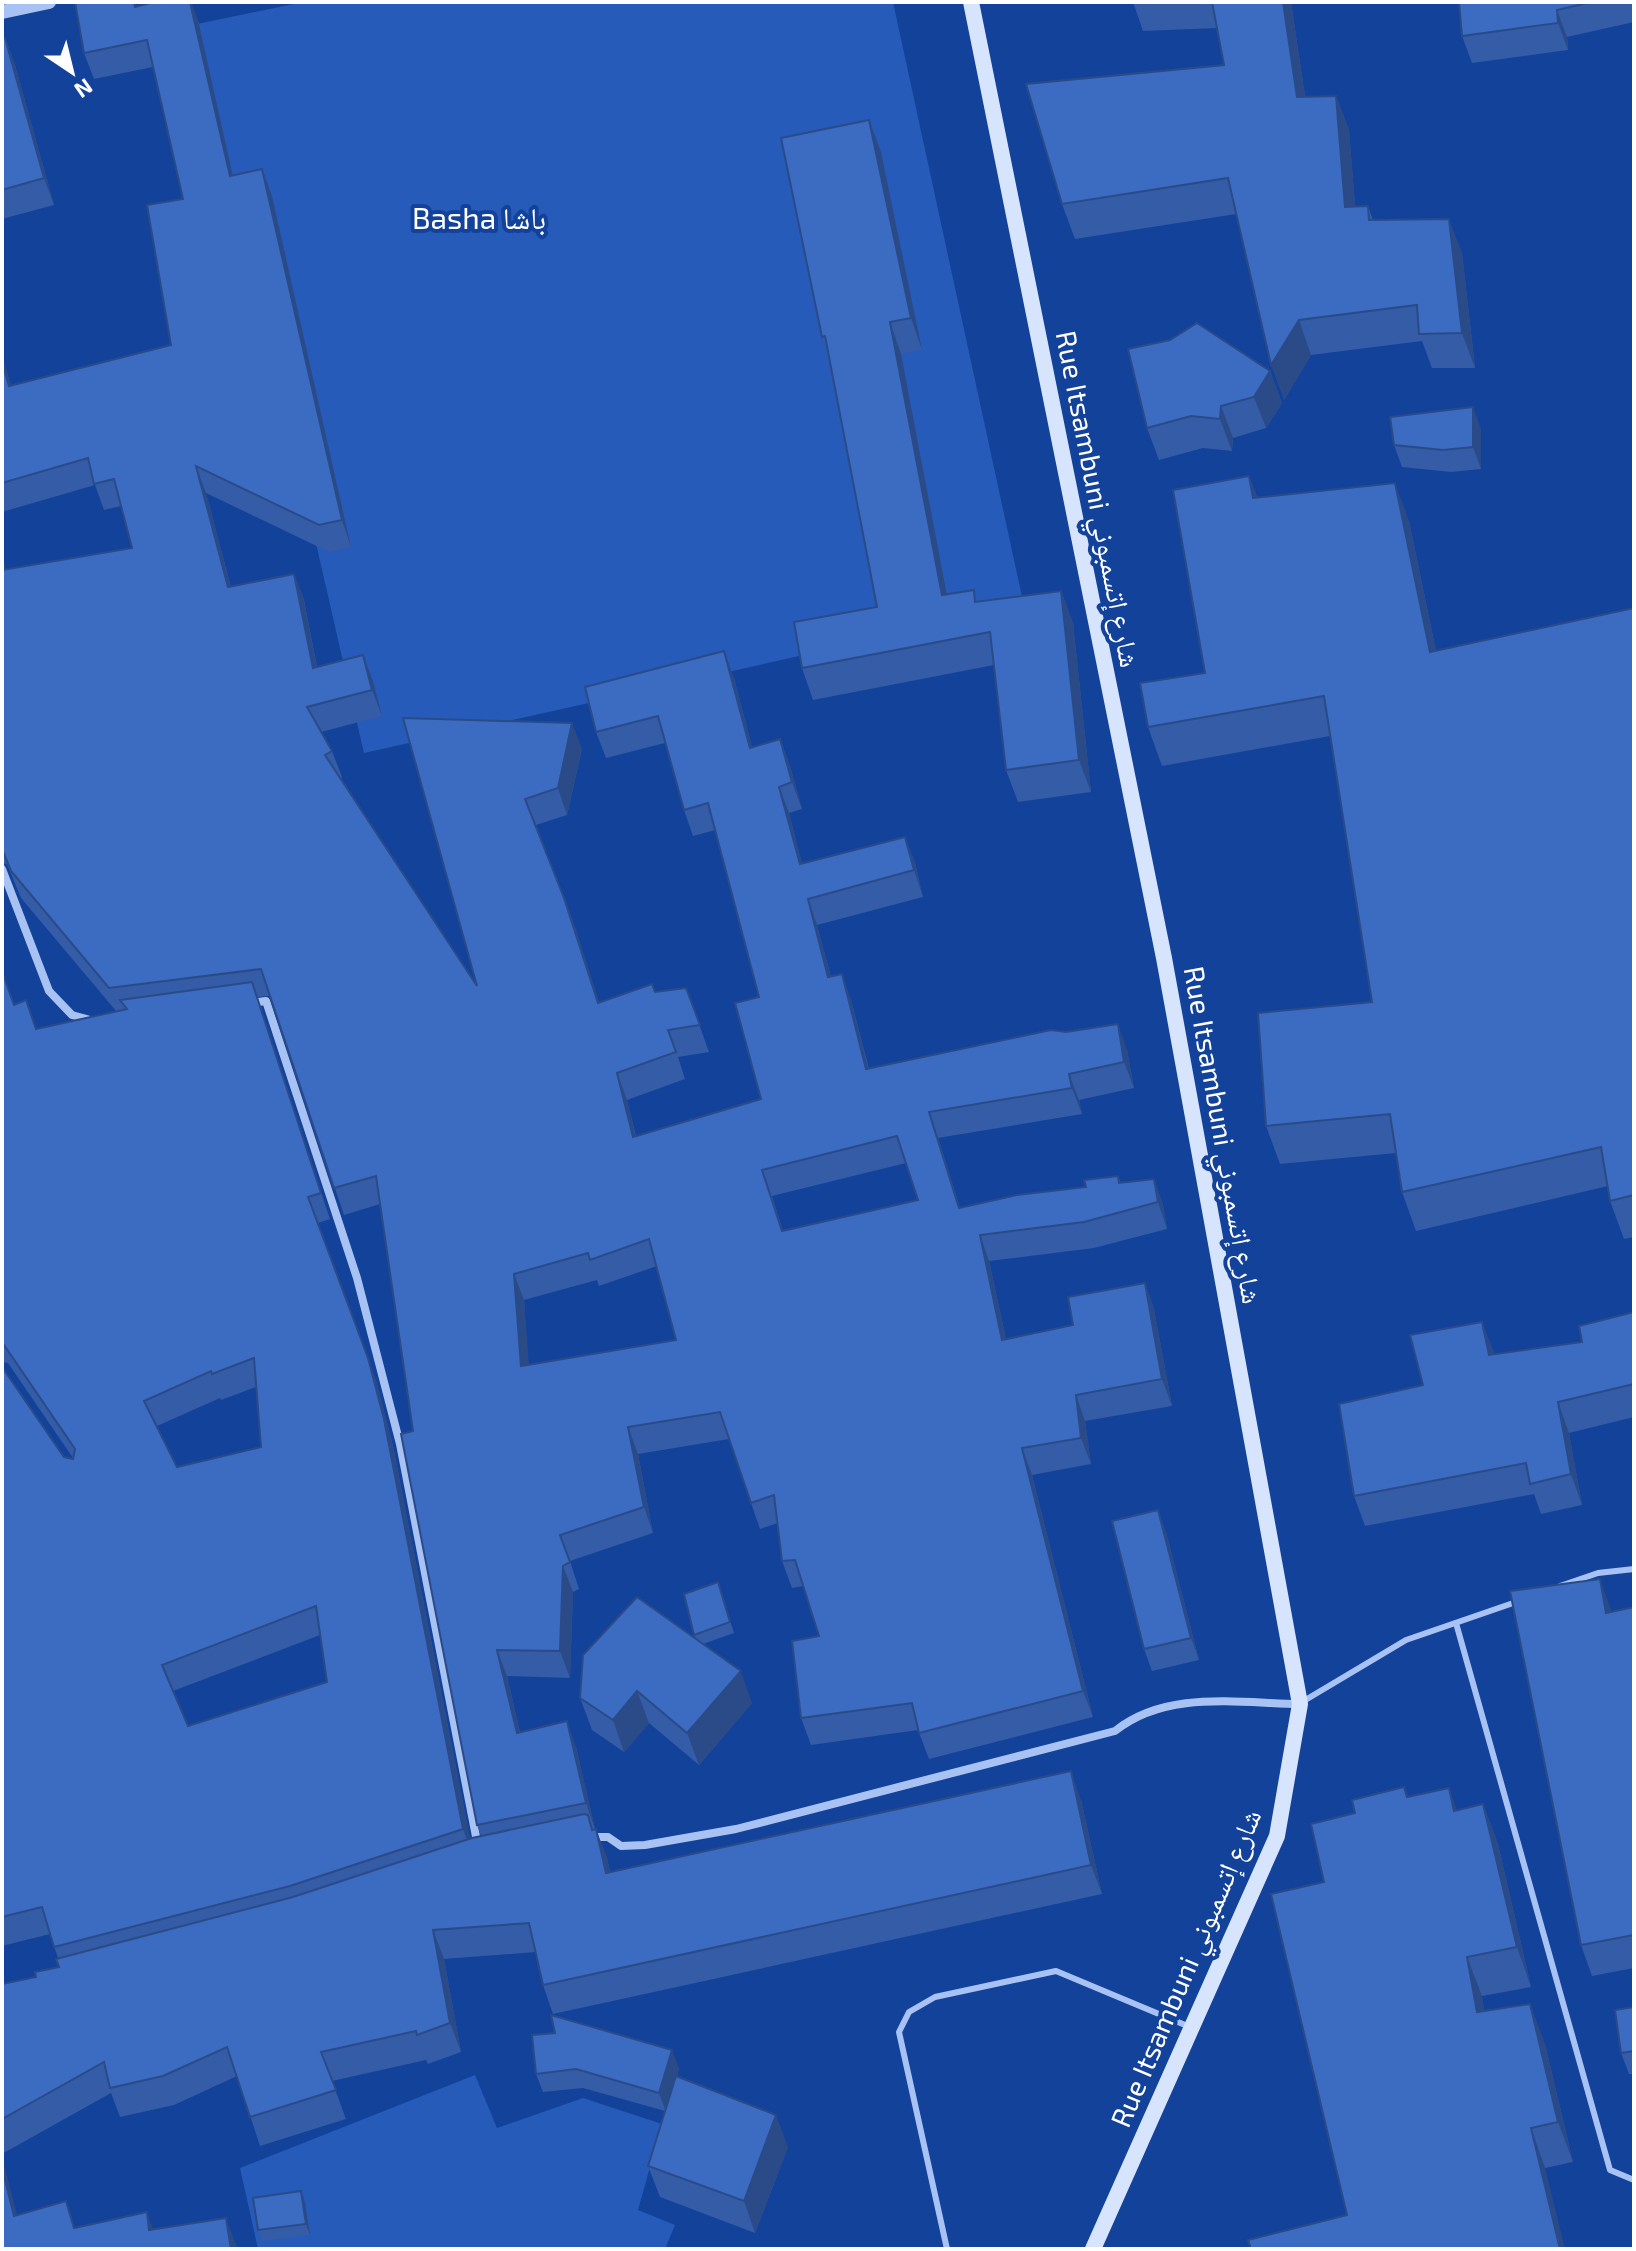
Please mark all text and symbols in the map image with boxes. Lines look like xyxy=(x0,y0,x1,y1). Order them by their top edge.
north arrow xyxy=(32,32,112,112)
text: N xyxy=(70,74,98,104)
district label: Basha باشا xyxy=(412,199,546,236)
street label: Rue Itsambuni شارع إتسمبوني xyxy=(1043,328,1148,671)
street label: Rue Itsambuni شارع إتسمبوني xyxy=(1171,963,1270,1307)
street label: Rue Itsambuni شارع إتسمبوني xyxy=(1103,1803,1274,2135)

